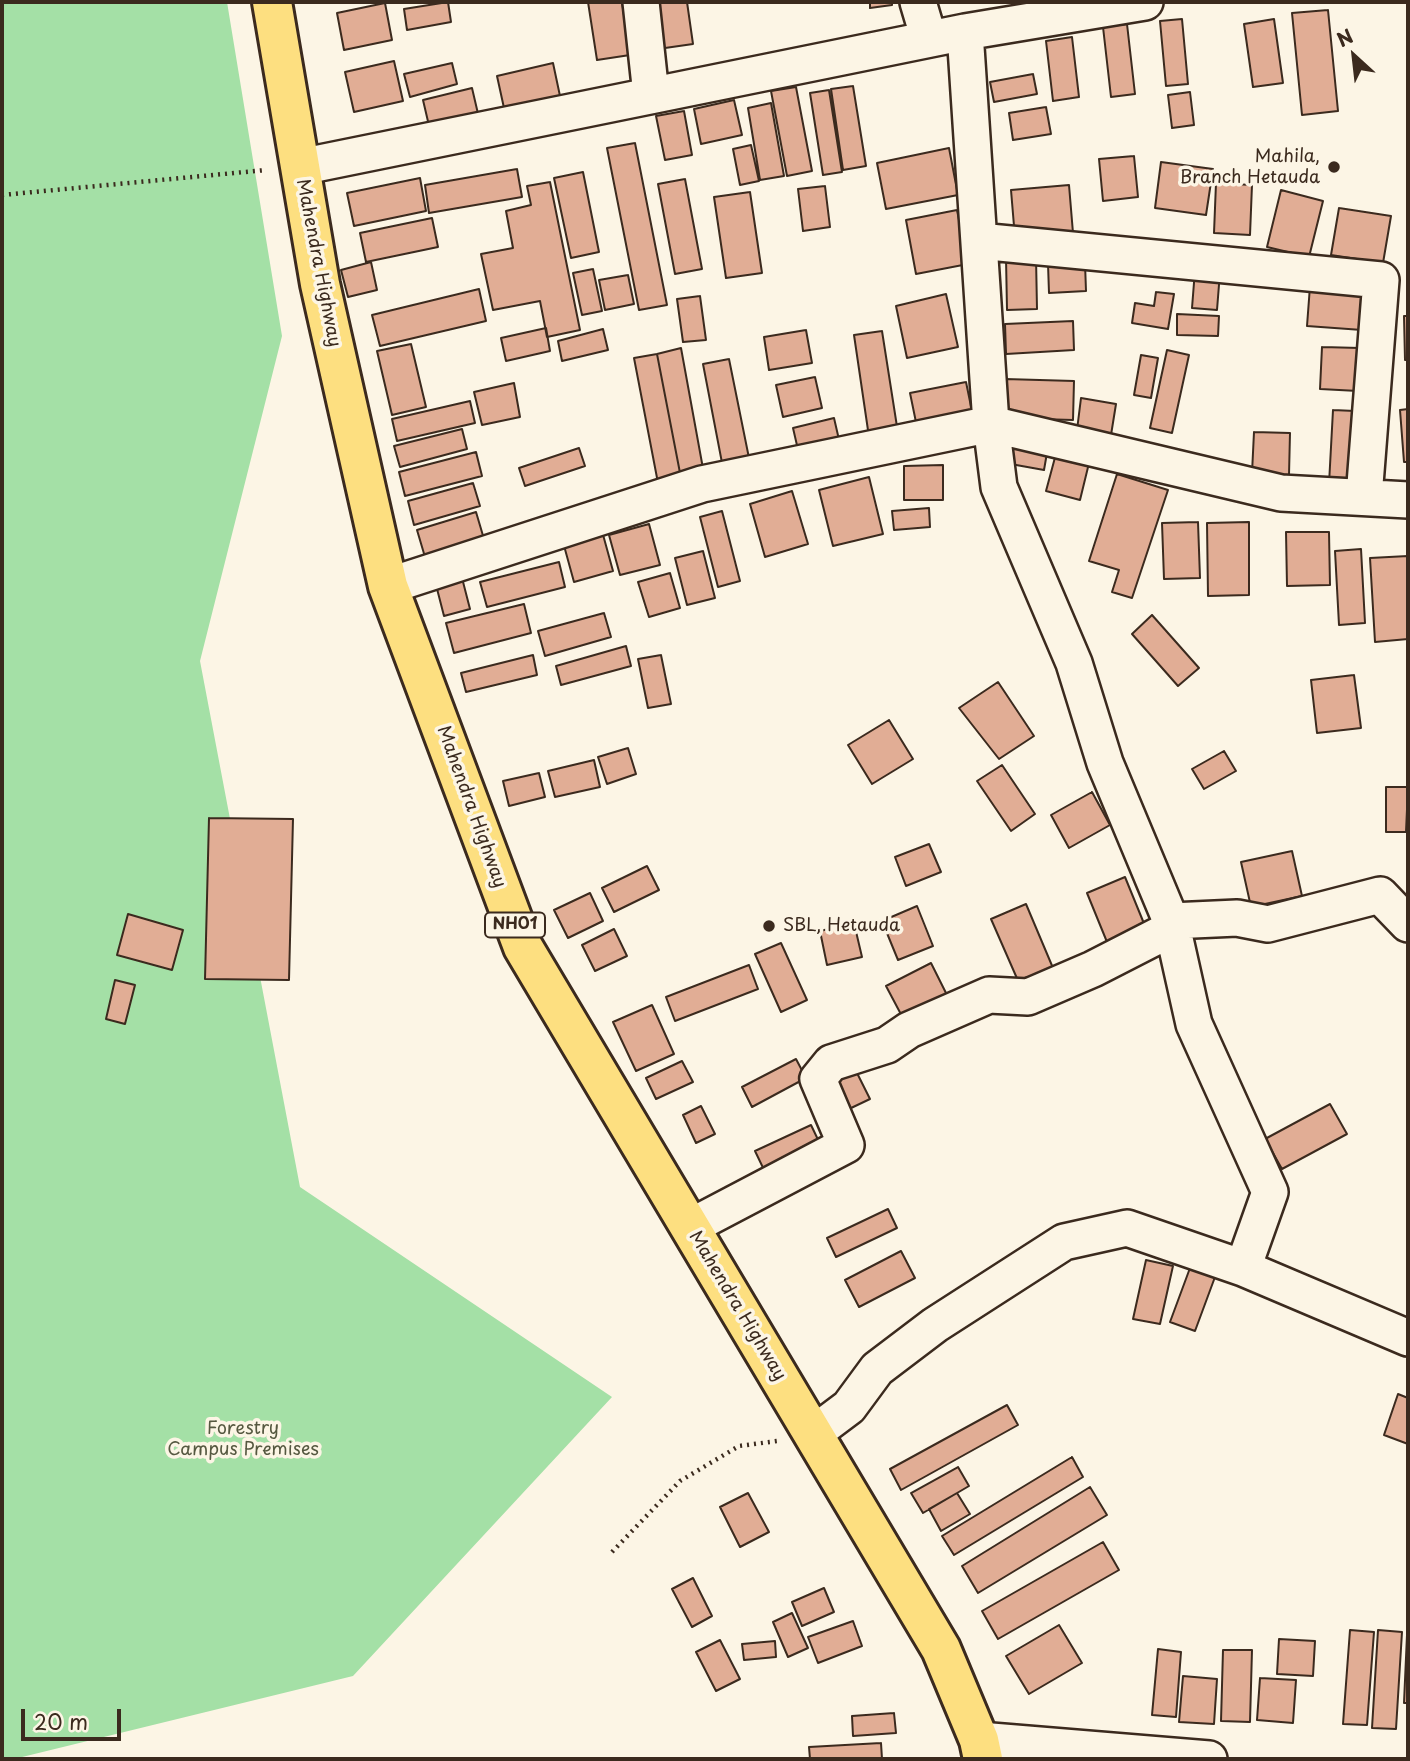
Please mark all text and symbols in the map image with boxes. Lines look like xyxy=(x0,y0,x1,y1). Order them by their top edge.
north arrow xyxy=(1319,21,1389,91)
text: N xyxy=(1331,21,1358,53)
place label: Mahila, Branch Hetauda xyxy=(1180,146,1320,188)
marker: Mahila, Branch Hetauda xyxy=(1326,159,1342,175)
street label: Mahendra Highway xyxy=(291,177,345,349)
street label: Mahendra Highway xyxy=(432,723,510,891)
road number: NH01 xyxy=(485,912,545,937)
place label: SBL, Hetauda xyxy=(783,915,900,937)
marker: SBL, Hetauda xyxy=(761,918,777,934)
street label: Mahendra Highway xyxy=(684,1227,790,1385)
park label: Forestry Campus Premises xyxy=(167,1418,319,1460)
scale bar xyxy=(24,1694,124,1738)
text: 20 m xyxy=(34,1705,88,1737)

